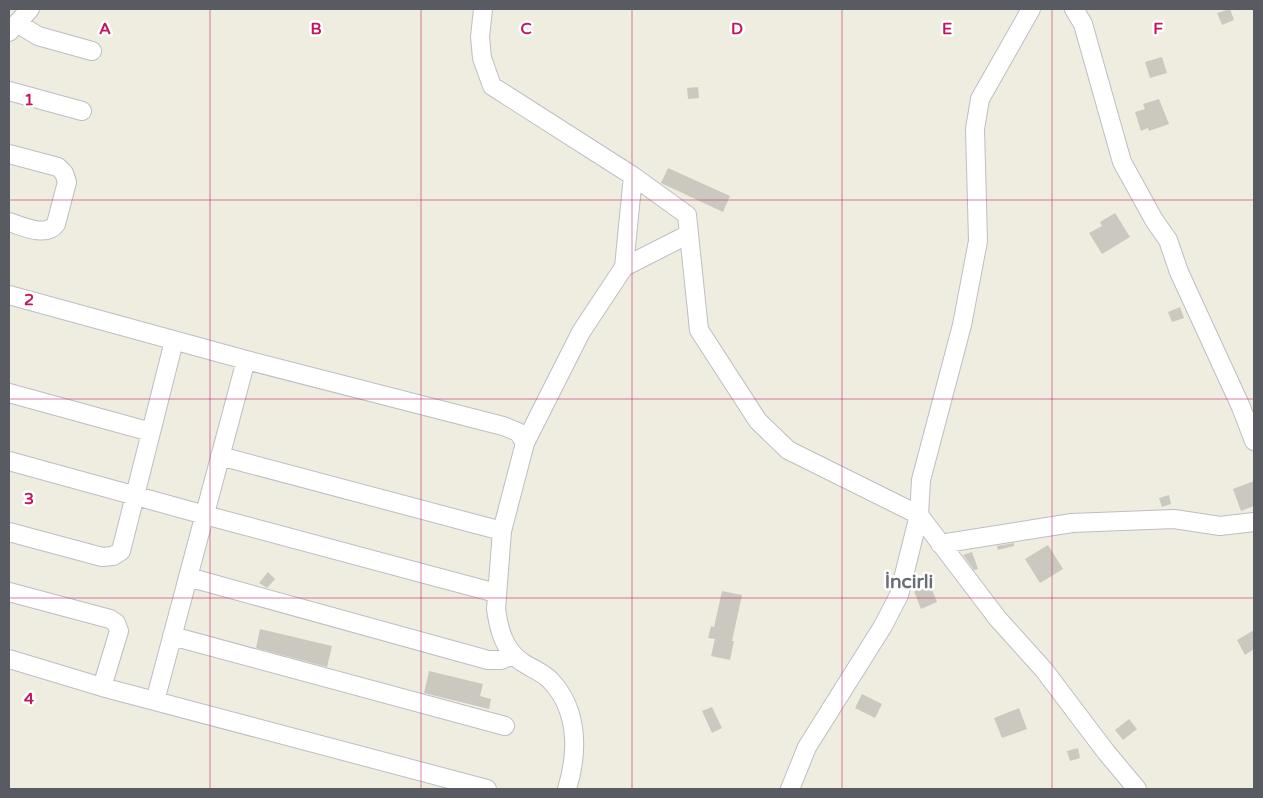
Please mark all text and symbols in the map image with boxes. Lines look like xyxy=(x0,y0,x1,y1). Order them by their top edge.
text: A xyxy=(99,19,111,39)
text: B xyxy=(310,19,322,39)
text: C xyxy=(520,19,532,39)
text: D xyxy=(731,19,743,39)
text: E xyxy=(942,19,952,39)
text: F xyxy=(1153,19,1163,39)
text: 1 xyxy=(24,90,34,110)
text: 2 xyxy=(24,290,34,310)
text: 3 xyxy=(24,489,34,509)
district label: İncirli xyxy=(885,571,933,593)
text: 4 xyxy=(24,689,34,709)

